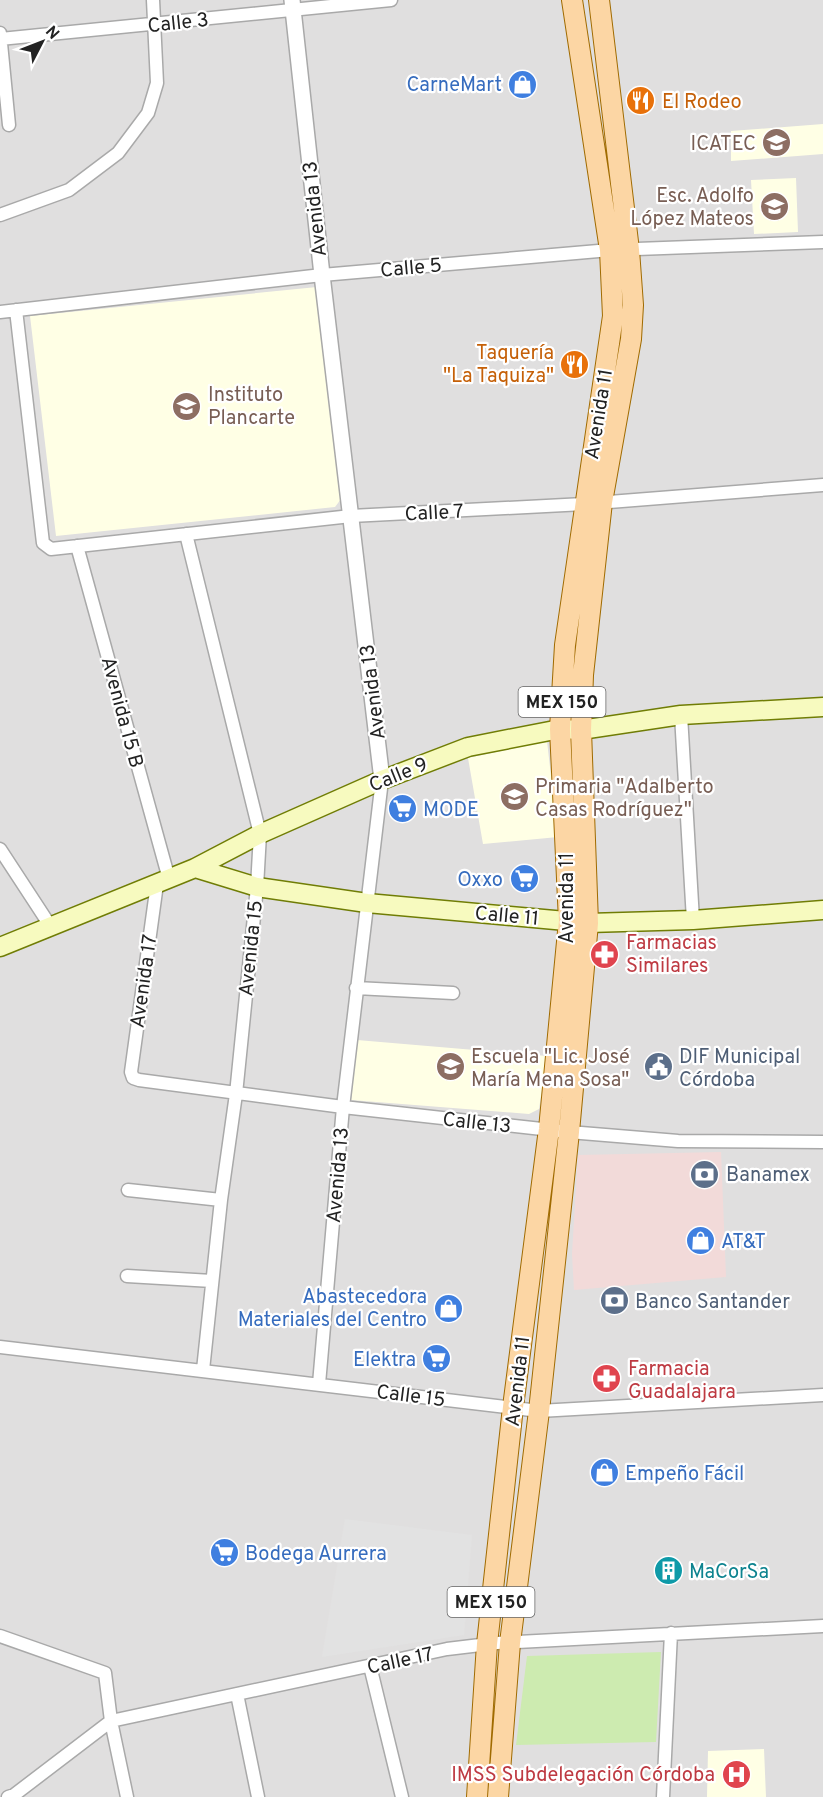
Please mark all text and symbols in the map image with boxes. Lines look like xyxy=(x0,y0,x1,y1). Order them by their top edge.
street label: Calle 3 xyxy=(146,8,210,40)
north arrow xyxy=(12,12,72,72)
text: N xyxy=(40,22,63,44)
shop icon: CarneMart xyxy=(507,68,539,100)
place label: CarneMart xyxy=(406,73,502,99)
restaurant icon: El Rodeo xyxy=(625,85,657,117)
place label: El Rodeo xyxy=(662,90,742,116)
school or university icon: ICATEC xyxy=(761,127,793,159)
place label: ICATEC xyxy=(691,132,756,158)
street label: Avenida 13 xyxy=(298,160,334,258)
place label: Esc. Adolfo López Mateos xyxy=(630,184,754,233)
school or university icon: Esc. Adolfo López Mateos xyxy=(759,190,791,222)
street label: Calle 5 xyxy=(379,253,443,285)
place label: Taquería "La Taquiza" xyxy=(443,341,554,390)
restaurant icon: Taquería "La Taquiza" xyxy=(559,348,591,380)
street label: Avenida 11 xyxy=(580,367,620,461)
place label: Instituto Plancarte xyxy=(208,383,295,432)
school or university icon: Instituto Plancarte xyxy=(171,390,203,422)
street label: Calle 7 xyxy=(404,499,464,529)
street label: Avenida 13 xyxy=(355,643,393,741)
street label: Avenida 15 B xyxy=(94,654,148,771)
road number: MEX 150 xyxy=(518,687,606,717)
street label: Calle 9 xyxy=(365,752,432,799)
place label: Primaria "Adalberto Casas Rodríguez" xyxy=(535,775,714,824)
school or university icon: Primaria "Adalberto Casas Rodríguez" xyxy=(498,781,530,813)
supermarket icon: MODE xyxy=(386,793,418,825)
place label: MODE xyxy=(423,798,479,824)
street label: Avenida 11 xyxy=(555,852,581,944)
supermarket icon: Oxxo xyxy=(508,863,540,895)
place label: Oxxo xyxy=(457,868,503,894)
street label: Avenida 15 xyxy=(234,899,270,997)
street label: Calle 11 xyxy=(474,901,540,933)
place label: Farmacias Similares xyxy=(626,931,717,980)
street label: Avenida 17 xyxy=(126,933,164,1030)
pharmacy icon: Farmacias Similares xyxy=(589,938,621,970)
place label: Escuela "Lic. José María Mena Sosa" xyxy=(471,1045,630,1094)
place label: DIF Municipal Córdoba xyxy=(679,1045,800,1094)
school or university icon: Escuela "Lic. José María Mena Sosa" xyxy=(434,1051,466,1083)
public building icon: DIF Municipal Córdoba xyxy=(642,1051,674,1083)
street label: Calle 13 xyxy=(441,1107,512,1141)
street label: Avenida 13 xyxy=(322,1126,356,1224)
bank icon: Banamex xyxy=(689,1158,721,1190)
place label: Banamex xyxy=(726,1163,810,1189)
shop icon: AT&T xyxy=(684,1225,716,1257)
place label: AT&T xyxy=(721,1230,766,1256)
place label: Abastecedora Materiales del Centro xyxy=(238,1285,427,1334)
bank icon: Banco Santander xyxy=(598,1285,630,1317)
place label: Banco Santander xyxy=(635,1290,790,1316)
shop icon: Abastecedora Materiales del Centro xyxy=(432,1292,464,1324)
street label: Avenida 11 xyxy=(501,1334,537,1428)
supermarket icon: Elektra xyxy=(421,1343,453,1375)
place label: Elektra xyxy=(353,1348,416,1374)
place label: Farmacia Guadalajara xyxy=(628,1357,736,1406)
pharmacy icon: Farmacia Guadalajara xyxy=(591,1363,623,1395)
street label: Calle 15 xyxy=(375,1380,447,1414)
shop icon: Empeño Fácil xyxy=(588,1457,620,1489)
place label: Empeño Fácil xyxy=(625,1462,744,1488)
supermarket icon: Bodega Aurrera xyxy=(208,1537,240,1569)
place label: Bodega Aurrera xyxy=(245,1542,387,1568)
building icon: MaCorSa xyxy=(652,1555,684,1587)
place label: MaCorSa xyxy=(689,1560,769,1586)
road number: MEX 150 xyxy=(448,1587,534,1617)
street label: Calle 17 xyxy=(365,1642,436,1682)
hospital icon: IMSS Subdelegación Córdoba xyxy=(720,1758,752,1790)
place label: IMSS Subdelegación Córdoba xyxy=(451,1763,715,1789)

